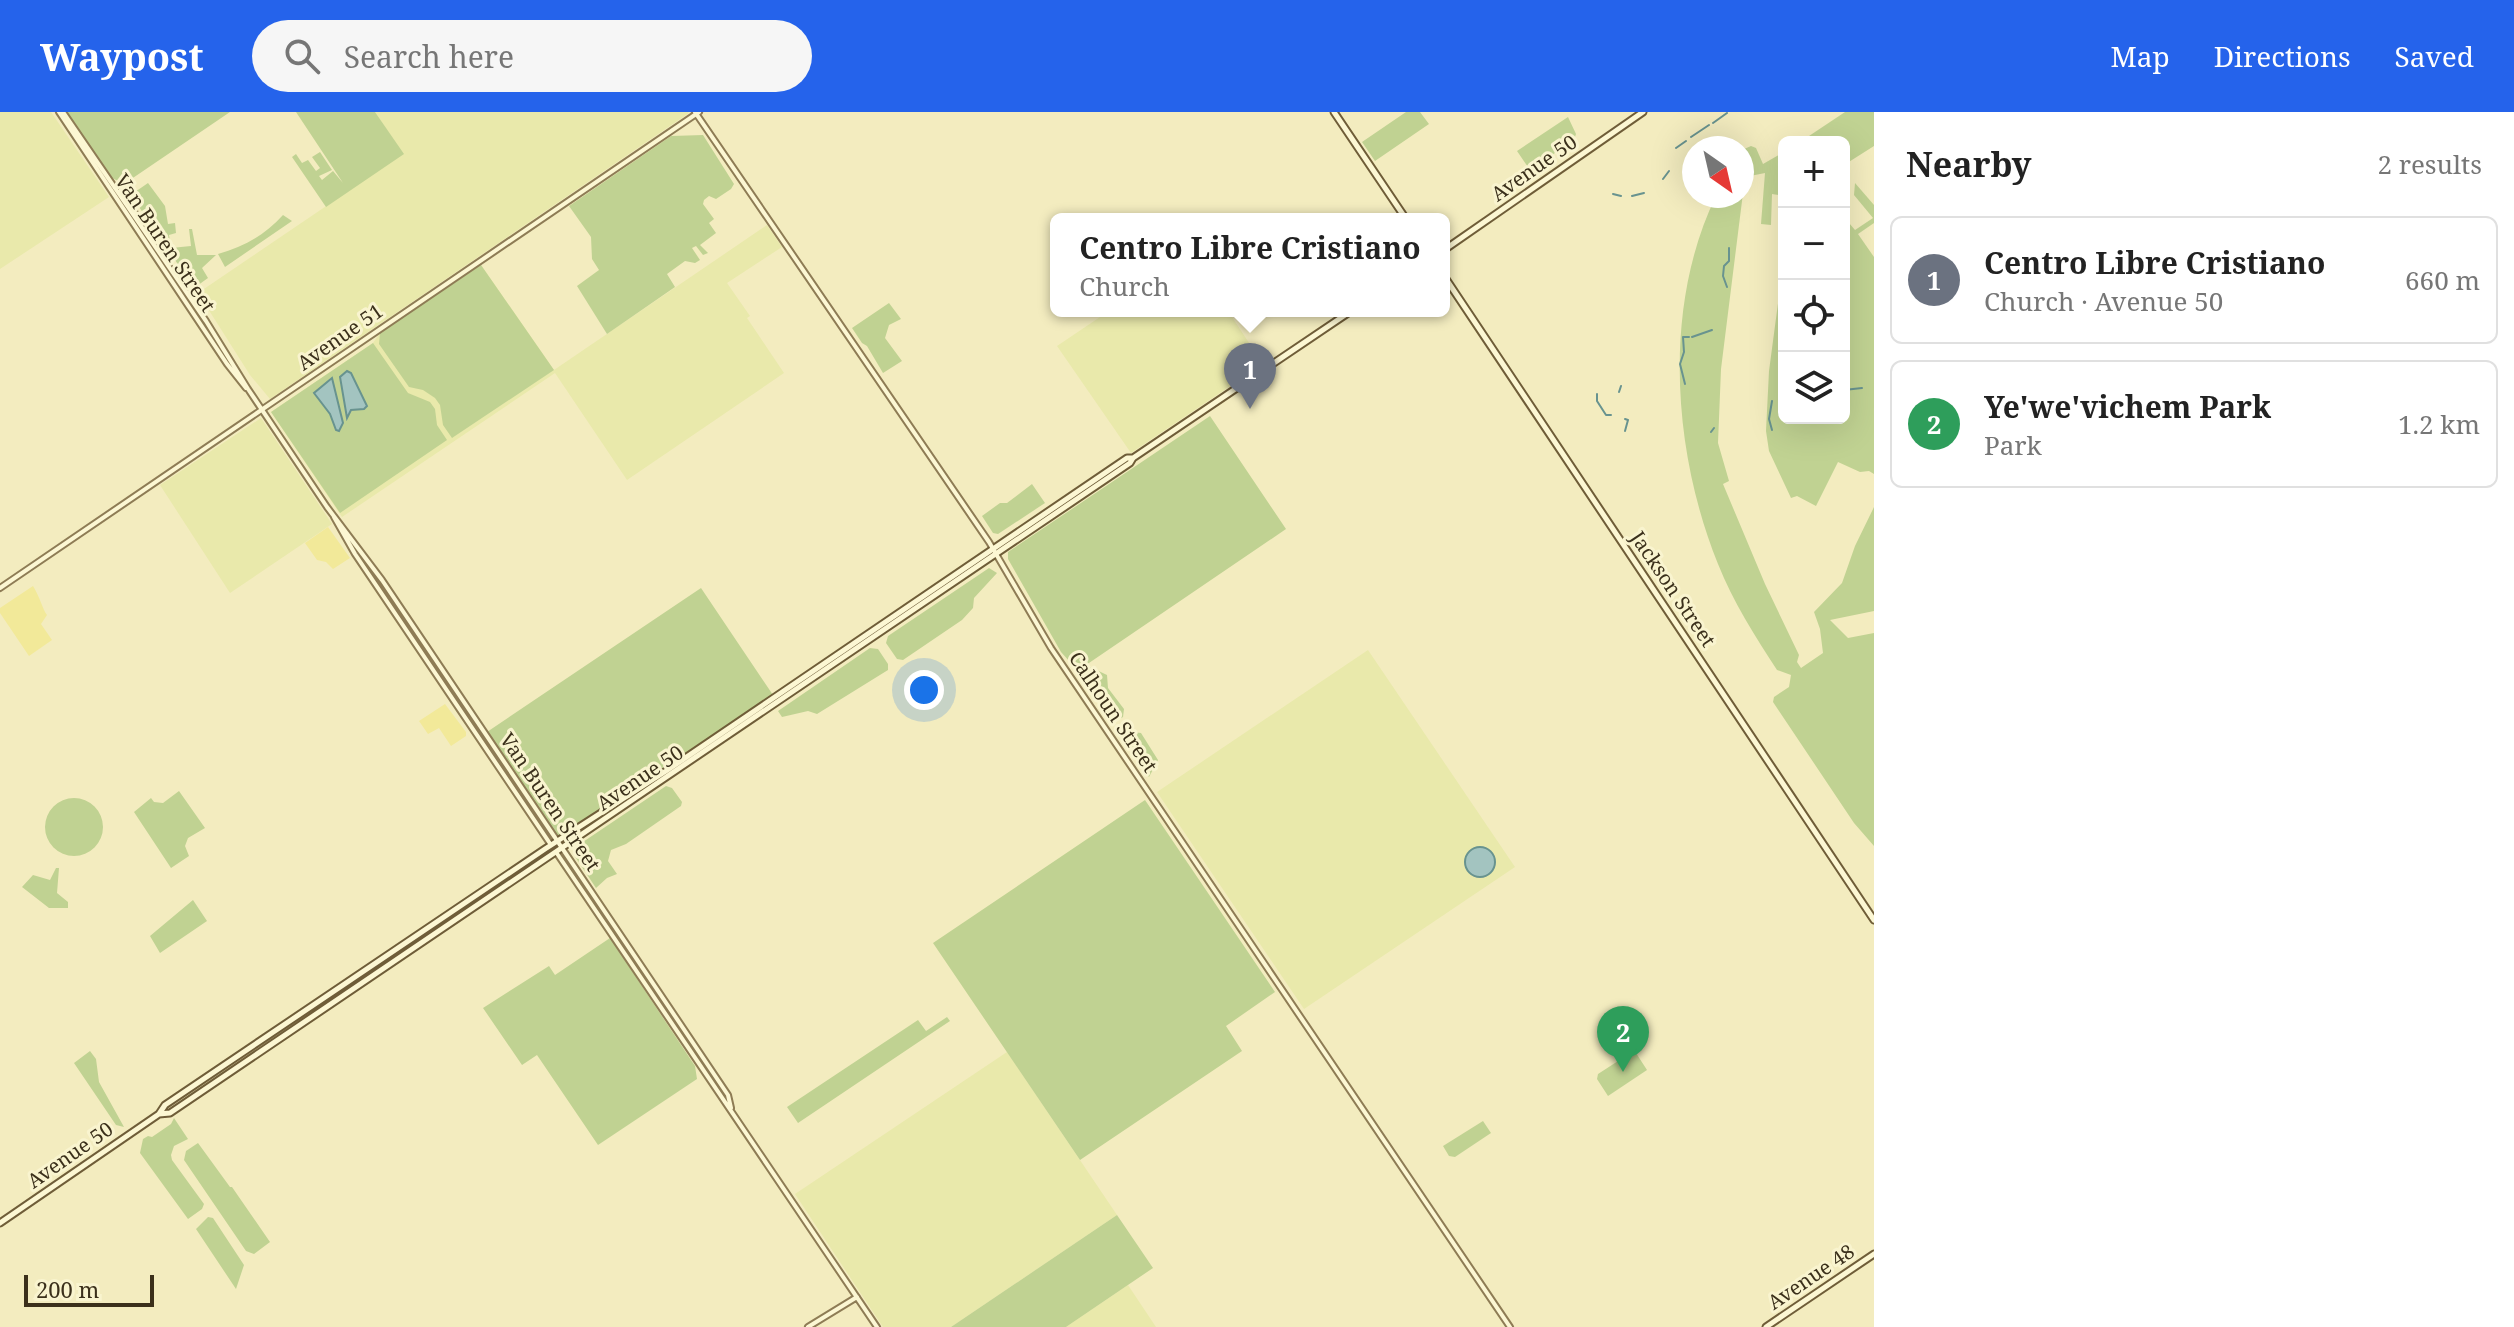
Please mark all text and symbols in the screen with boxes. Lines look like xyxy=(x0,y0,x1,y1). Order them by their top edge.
search box xyxy=(252,20,812,92)
text: Waypost xyxy=(40,30,204,82)
icon: search xyxy=(280,34,324,78)
text: Search here xyxy=(344,36,514,77)
text: Map xyxy=(2110,37,2170,75)
text: Directions xyxy=(2214,37,2351,75)
text: Saved xyxy=(2395,37,2474,75)
street label: Avenue 50 xyxy=(1485,128,1582,207)
north arrow xyxy=(1682,136,1754,208)
map controls xyxy=(1778,136,1850,424)
button: + xyxy=(1778,136,1850,208)
text: Nearby xyxy=(1906,141,2032,187)
text: 2 results xyxy=(2377,146,2482,182)
street label: Van Buren Street xyxy=(109,168,222,317)
button: − xyxy=(1778,208,1850,280)
popup xyxy=(1050,213,1450,317)
text: Centro Libre Cristiano xyxy=(1079,227,1421,268)
text: Centro Libre Cristiano xyxy=(1984,242,2326,283)
text: 1 xyxy=(1927,262,1941,298)
text: 660 m xyxy=(2405,262,2480,298)
text: Church xyxy=(1079,268,1170,304)
button: locate xyxy=(1778,280,1850,352)
text: Church · Avenue 50 xyxy=(1984,283,2223,319)
street label: Avenue 51 xyxy=(291,297,388,376)
pin: 1 xyxy=(1224,343,1276,409)
button: layers xyxy=(1778,352,1850,424)
text: Ye'we'vichem Park xyxy=(1984,386,2271,427)
text: 2 xyxy=(1927,406,1941,442)
text: 1.2 km xyxy=(2398,406,2480,442)
text: Park xyxy=(1984,427,2042,463)
street label: Jackson Street xyxy=(1624,525,1722,652)
street label: Calhoun Street xyxy=(1063,646,1164,778)
your location xyxy=(904,670,944,710)
street label: Van Buren Street xyxy=(494,727,607,876)
street label: Avenue 50 xyxy=(591,739,688,816)
pin: 2 xyxy=(1597,1006,1649,1072)
street label: Avenue 50 xyxy=(21,1115,118,1194)
street label: Avenue 48 xyxy=(1762,1238,1859,1315)
scale bar xyxy=(24,1271,154,1307)
text: 200 m xyxy=(36,1274,99,1304)

